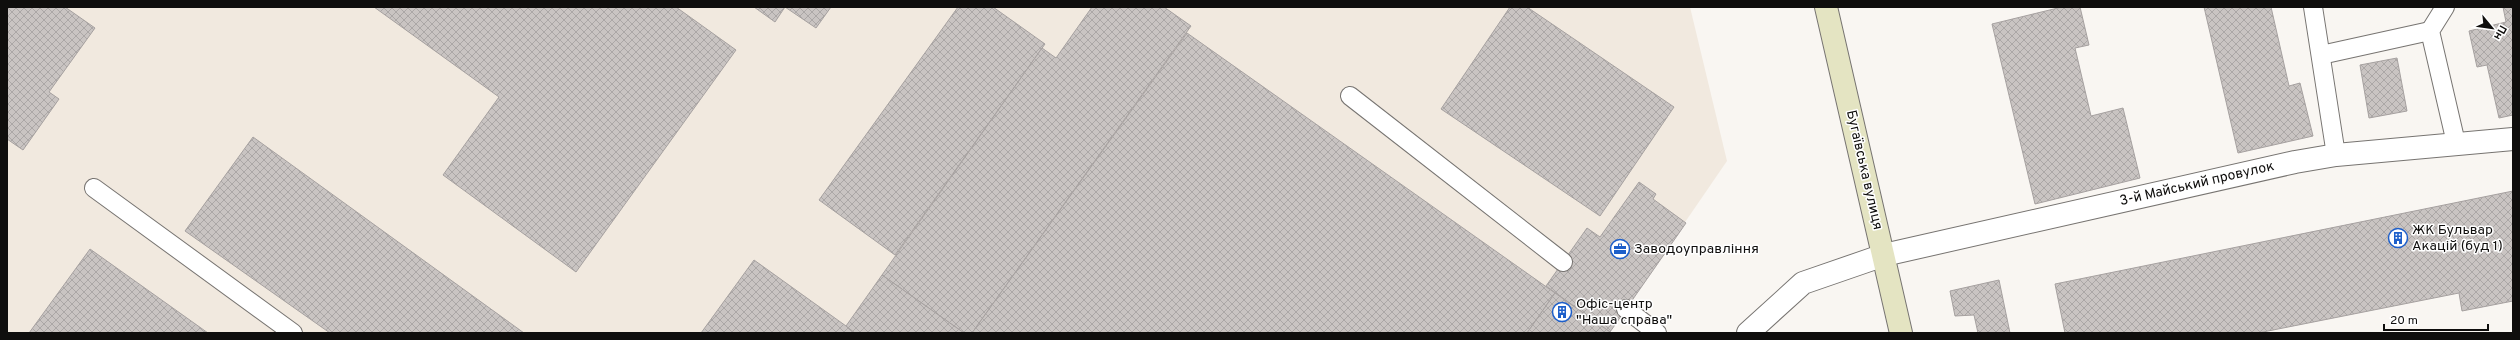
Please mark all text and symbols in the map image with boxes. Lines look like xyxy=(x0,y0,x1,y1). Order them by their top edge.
north arrow xyxy=(2472,8,2512,48)
text: Пн xyxy=(2490,22,2510,42)
street label: Бугаївська вулиця xyxy=(1842,109,1886,231)
street label: 3-й Майський провулок xyxy=(2118,158,2276,210)
place label: ЖК Бульвар Акацій (буд 1) xyxy=(2412,222,2503,255)
building icon: ЖК Бульвар Акацій (буд 1) xyxy=(2387,227,2409,249)
office icon: Заводоуправління xyxy=(1609,238,1631,260)
place label: Заводоуправління xyxy=(1634,241,1759,258)
place label: Офіс-центр "Наша справа" xyxy=(1576,296,1672,329)
building icon: Офіс-центр "Наша справа" xyxy=(1551,301,1573,323)
scale bar xyxy=(2384,306,2488,332)
text: 20 m xyxy=(2390,313,2418,329)

